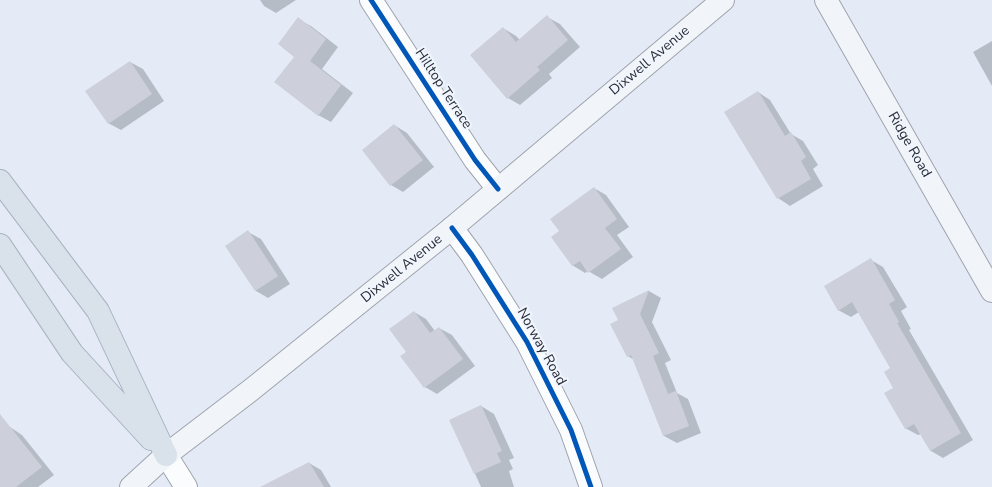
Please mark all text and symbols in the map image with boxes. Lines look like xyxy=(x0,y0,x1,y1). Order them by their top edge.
street label: Dixwell Avenue xyxy=(606,23,694,99)
street label: Hilltop Terrace xyxy=(411,46,475,132)
street label: Ridge Road xyxy=(884,109,934,181)
street label: Dixwell Avenue xyxy=(358,231,446,307)
street label: Norway Road xyxy=(513,305,569,389)

